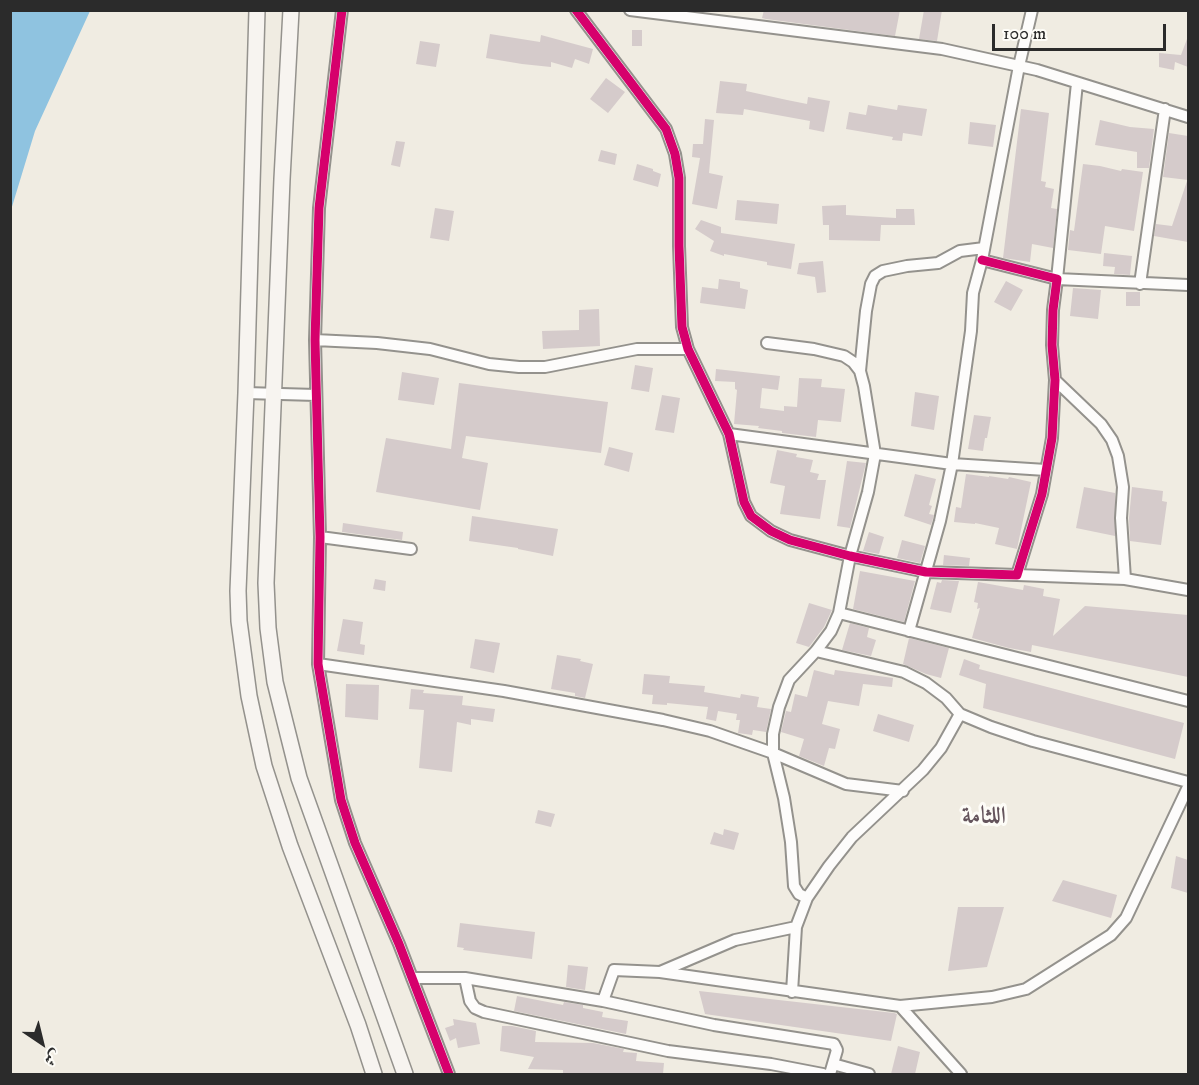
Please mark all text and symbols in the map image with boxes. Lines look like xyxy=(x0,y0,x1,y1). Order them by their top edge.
scale bar xyxy=(995,12,1169,50)
text: 100 m xyxy=(1003,23,1046,45)
district label: اللثامة xyxy=(962,804,1006,832)
north arrow xyxy=(12,1013,72,1073)
text: ش xyxy=(40,1045,65,1070)

